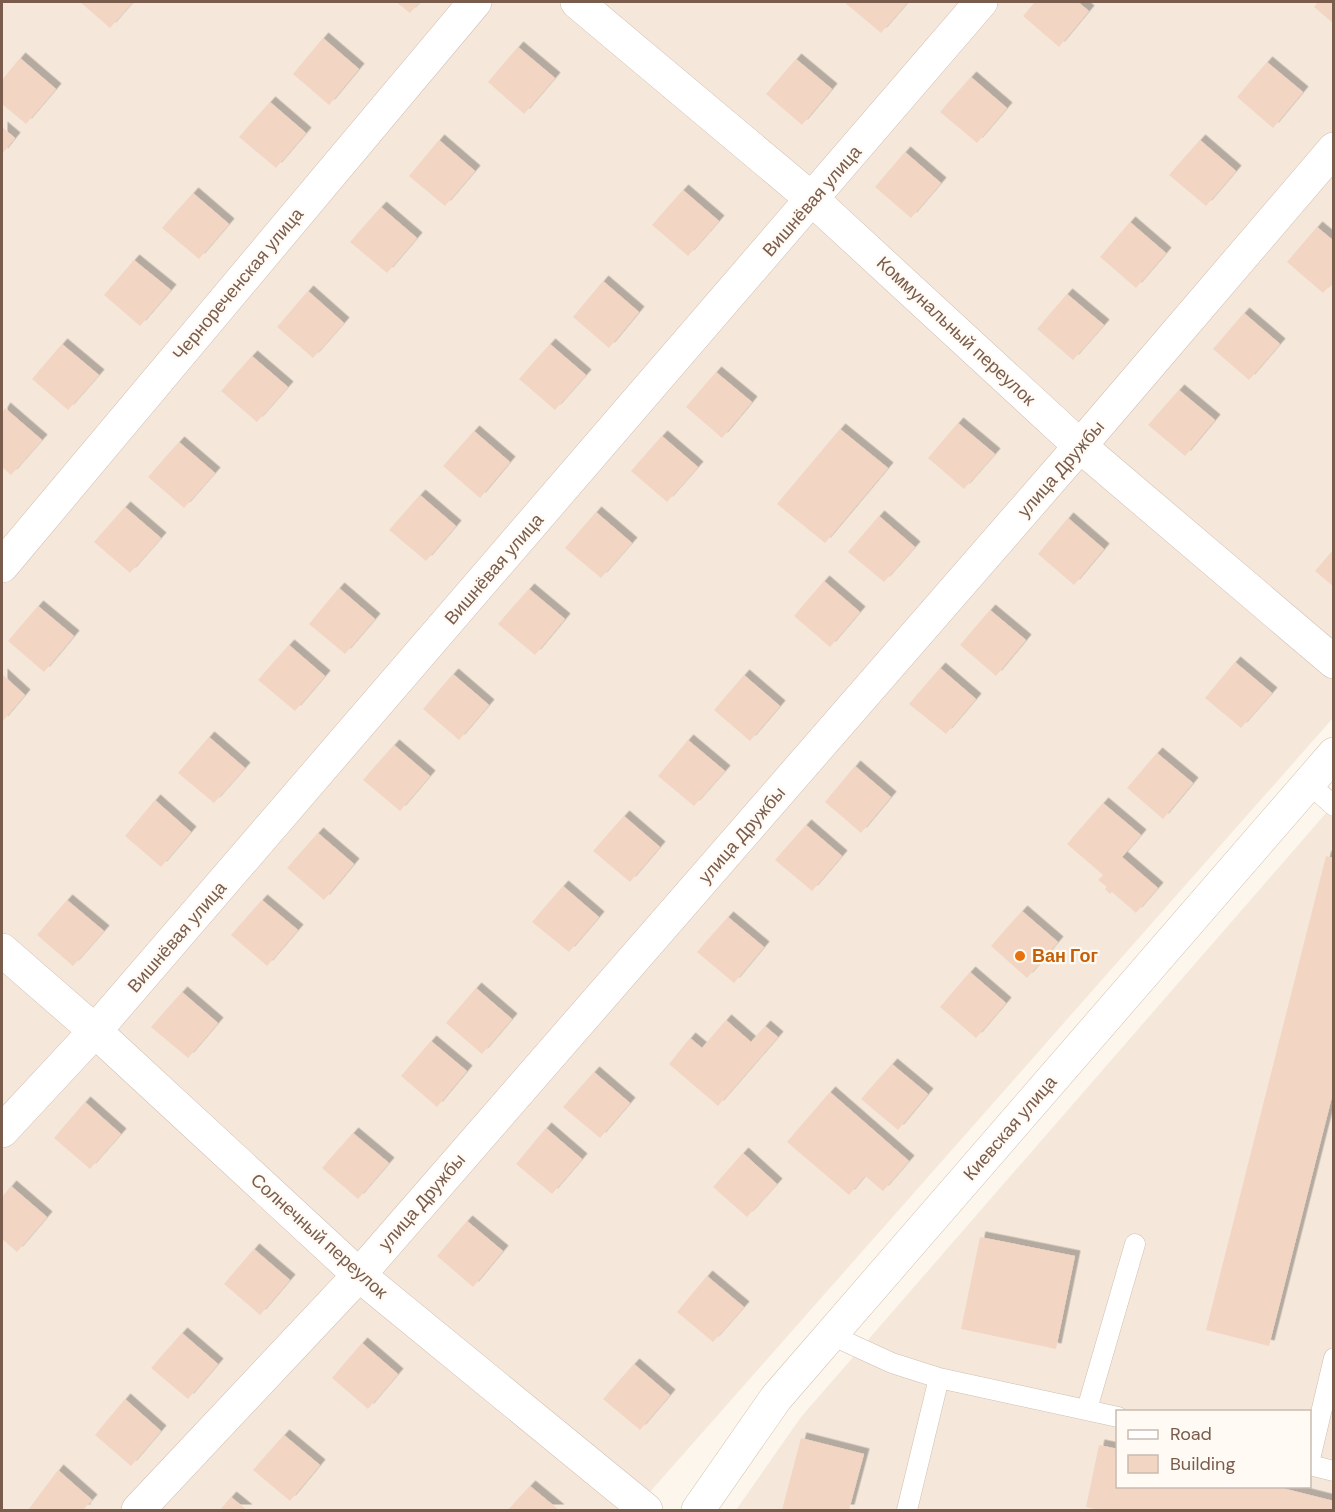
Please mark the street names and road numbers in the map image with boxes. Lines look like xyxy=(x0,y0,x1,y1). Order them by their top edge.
street label: Вишнёвая улица xyxy=(757,140,868,262)
street label: Чернореченская улица xyxy=(167,202,310,365)
street label: Коммунальный переулок xyxy=(871,251,1041,411)
street label: улица Дружбы xyxy=(1012,415,1110,523)
street label: Вишнёвая улица xyxy=(439,508,550,630)
street label: улица Дружбы xyxy=(693,781,791,889)
street label: Вишнёвая улица xyxy=(122,876,233,998)
street label: Киевская улица xyxy=(958,1070,1063,1185)
street label: улица Дружбы xyxy=(373,1148,471,1256)
street label: Солнечный переулок xyxy=(245,1168,393,1304)

